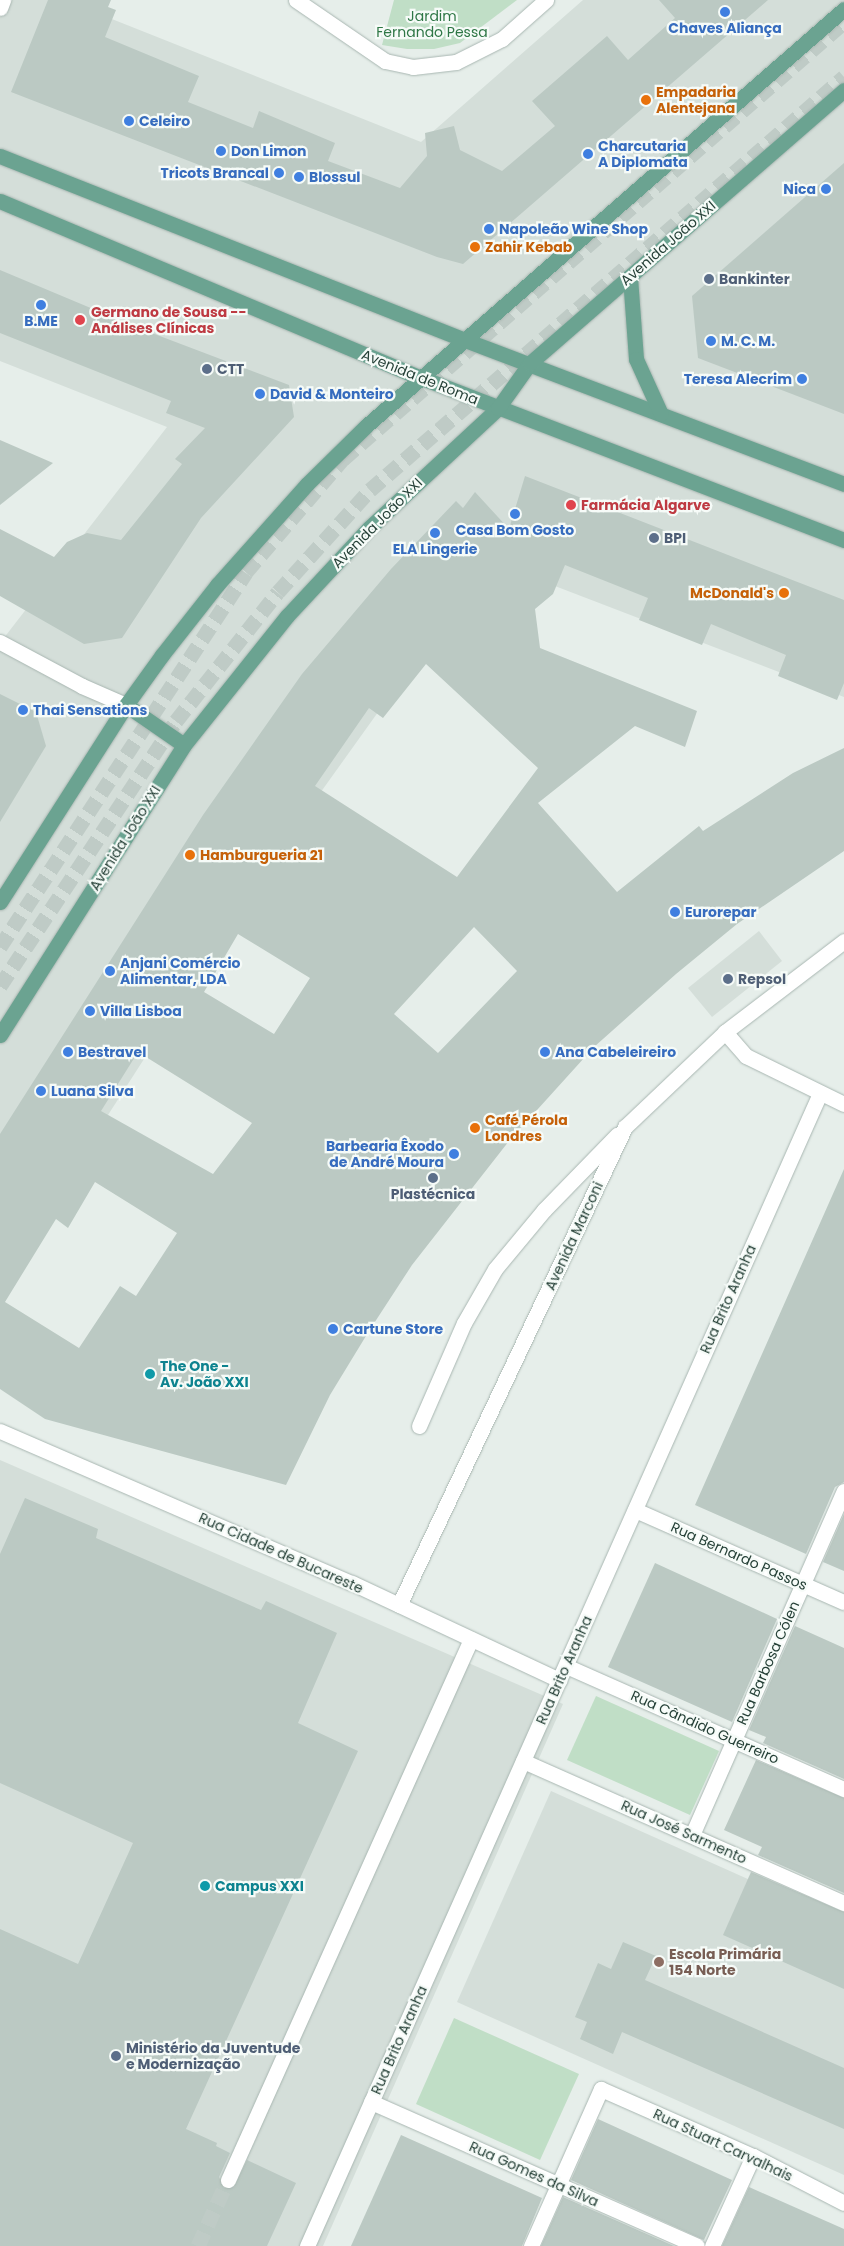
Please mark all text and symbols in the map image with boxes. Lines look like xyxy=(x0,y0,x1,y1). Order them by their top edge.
marker: Chaves Aliança xyxy=(719,6,731,18)
park label: Jardim Fernando Pessa xyxy=(376,8,488,40)
place label: Chaves Aliança xyxy=(668,20,782,36)
place label: Empadaria Alentejana xyxy=(656,84,736,116)
marker: Empadaria Alentejana xyxy=(640,94,652,106)
place label: Celeiro xyxy=(139,113,190,129)
marker: Celeiro xyxy=(123,115,135,127)
place label: Charcutaria A Diplomata xyxy=(598,138,688,170)
place label: Don Limon xyxy=(231,143,306,159)
marker: Don Limon xyxy=(215,145,227,157)
marker: Charcutaria A Diplomata xyxy=(582,148,594,160)
place label: Tricots Brancal xyxy=(160,165,269,181)
marker: Tricots Brancal xyxy=(273,167,285,179)
place label: Blossul xyxy=(309,169,360,185)
marker: Blossul xyxy=(293,171,305,183)
place label: Nica xyxy=(783,181,816,197)
marker: Nica xyxy=(820,183,832,195)
street label: Avenida João XXI xyxy=(617,197,719,289)
place label: Napoleão Wine Shop xyxy=(499,221,648,237)
marker: Napoleão Wine Shop xyxy=(483,223,495,235)
place label: Zahir Kebab xyxy=(485,239,572,255)
marker: Zahir Kebab xyxy=(469,241,481,253)
place label: Bankinter xyxy=(719,271,790,287)
marker: Bankinter xyxy=(703,273,715,285)
marker: B.ME xyxy=(35,299,47,311)
place label: Germano de Sousa -- Análises Clínicas xyxy=(91,304,247,336)
place label: B.ME xyxy=(24,313,58,329)
marker: Germano de Sousa -- Análises Clínicas xyxy=(73,313,87,327)
place label: M. C. M. xyxy=(721,333,775,349)
marker: M. C. M. xyxy=(705,335,717,347)
street label: Avenida de Roma xyxy=(359,346,481,408)
place label: CTT xyxy=(217,361,244,377)
marker: CTT xyxy=(201,363,213,375)
place label: Teresa Alecrim xyxy=(684,371,792,387)
marker: Teresa Alecrim xyxy=(796,373,808,385)
place label: David & Monteiro xyxy=(270,386,394,402)
marker: David & Monteiro xyxy=(254,388,266,400)
street label: Avenida João XXI xyxy=(328,474,426,572)
place label: Farmácia Algarve xyxy=(581,497,710,513)
marker: Farmácia Algarve xyxy=(565,499,577,511)
marker: Casa Bom Gosto xyxy=(509,508,521,520)
place label: Casa Bom Gosto xyxy=(456,522,574,538)
marker: ELA Lingerie xyxy=(429,527,441,539)
place label: BPI xyxy=(664,530,686,546)
marker: BPI xyxy=(648,532,660,544)
place label: ELA Lingerie xyxy=(393,541,477,557)
place label: McDonald's xyxy=(690,585,774,601)
marker: McDonald's xyxy=(778,587,790,599)
place label: Thai Sensations xyxy=(33,702,147,718)
marker: Thai Sensations xyxy=(17,704,29,716)
street label: Avenida João XXI xyxy=(86,782,164,894)
place label: Hamburgueria 21 xyxy=(200,847,323,863)
marker: Hamburgueria 21 xyxy=(184,849,196,861)
place label: Eurorepar xyxy=(685,904,757,920)
marker: Eurorepar xyxy=(669,906,681,918)
place label: Anjani Comércio Alimentar, LDA xyxy=(120,955,240,988)
marker: Anjani Comércio Alimentar, LDA xyxy=(104,965,116,977)
place label: Repsol xyxy=(738,971,786,987)
marker: Repsol xyxy=(722,973,734,985)
place label: Villa Lisboa xyxy=(100,1003,182,1019)
marker: Villa Lisboa xyxy=(84,1005,96,1017)
place label: Bestravel xyxy=(78,1044,146,1060)
place label: Ana Cabeleireiro xyxy=(555,1044,676,1060)
marker: Bestravel xyxy=(62,1046,74,1058)
marker: Ana Cabeleireiro xyxy=(539,1046,551,1058)
place label: Luana Silva xyxy=(51,1083,134,1099)
marker: Luana Silva xyxy=(35,1085,47,1097)
place label: Café Pérola Londres xyxy=(485,1112,568,1144)
marker: Café Pérola Londres xyxy=(469,1122,481,1134)
place label: Barbearia Êxodo de André Moura xyxy=(326,1138,444,1170)
marker: Barbearia Êxodo de André Moura xyxy=(448,1148,460,1160)
marker: Plastécnica xyxy=(427,1172,439,1184)
street label: Avenida Marconi xyxy=(542,1179,606,1293)
place label: Plastécnica xyxy=(391,1186,475,1202)
street label: Rua Brito Aranha xyxy=(696,1242,760,1356)
place label: Cartune Store xyxy=(343,1321,443,1337)
marker: Cartune Store xyxy=(327,1323,339,1335)
place label: The One - Av. João XXI xyxy=(160,1358,249,1390)
marker: The One - Av. João XXI xyxy=(144,1368,156,1380)
street label: Rua Cidade de Bucareste xyxy=(196,1509,366,1597)
street label: Rua Bernardo Passos xyxy=(668,1518,810,1594)
street label: Rua Barbosa Cólen xyxy=(733,1599,803,1727)
street label: Rua Brito Aranha xyxy=(532,1613,596,1727)
street label: Rua Cândido Guerreiro xyxy=(628,1687,782,1767)
street label: Rua José Sarmento xyxy=(619,1797,749,1867)
place label: Campus XXI xyxy=(215,1878,304,1894)
marker: Campus XXI xyxy=(199,1880,211,1892)
place label: Escola Primária 154 Norte xyxy=(669,1946,781,1978)
marker: Escola Primária 154 Norte xyxy=(653,1956,665,1968)
street label: Rua Brito Aranha xyxy=(367,1983,431,2097)
place label: Ministério da Juventude e Modernização xyxy=(126,2040,300,2072)
marker: Ministério da Juventude e Modernização xyxy=(110,2050,122,2062)
street label: Rua Stuart Carvalhais xyxy=(651,2105,795,2185)
street label: Rua Gomes da Silva xyxy=(467,2138,601,2210)

